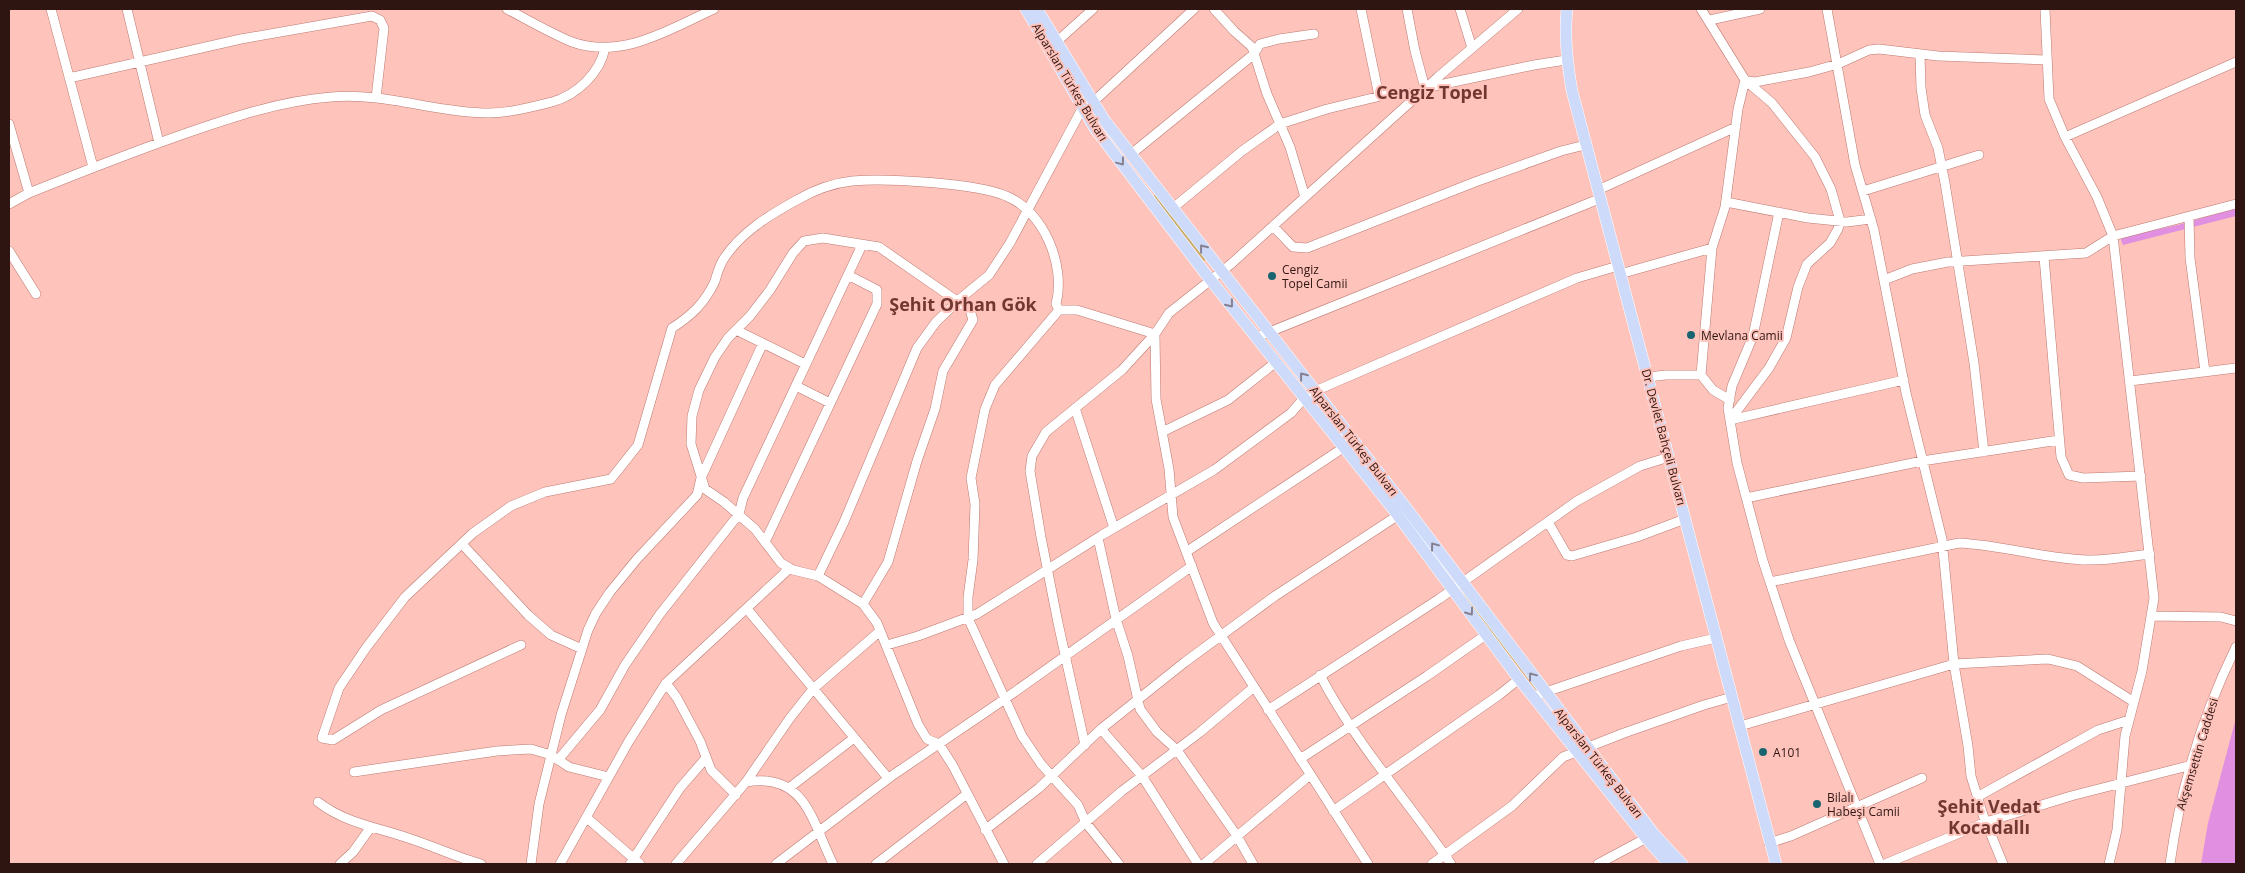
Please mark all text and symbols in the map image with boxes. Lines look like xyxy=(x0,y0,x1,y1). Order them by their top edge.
street label: Alparslan Türkeş Bulvarı xyxy=(1028,20,1112,144)
district label: Cengiz Topel xyxy=(1376,80,1488,104)
one-way arrow xyxy=(1115,156,1123,165)
one-way arrow xyxy=(1200,244,1209,254)
place label: Cengiz Topel Camii xyxy=(1282,261,1347,292)
marker: Cengiz Topel Camii xyxy=(1266,270,1278,282)
district label: Şehit Orhan Gök xyxy=(889,292,1038,316)
one-way arrow xyxy=(1225,298,1233,307)
place label: Mevlana Camii xyxy=(1701,327,1783,344)
marker: Mevlana Camii xyxy=(1685,329,1697,341)
street label: Dr. Devlet Bahçeli Bulvarı xyxy=(1638,367,1690,507)
one-way arrow xyxy=(1300,373,1308,382)
street label: Alparslan Türkeş Bulvarı xyxy=(1306,383,1402,499)
one-way arrow xyxy=(1432,543,1440,552)
one-way arrow xyxy=(1464,606,1473,616)
one-way arrow xyxy=(1530,673,1538,682)
street label: Akşemsettin Caddesi xyxy=(2172,696,2222,812)
street label: Alparslan Türkeş Bulvarı xyxy=(1551,705,1647,821)
place label: A101 xyxy=(1773,744,1801,761)
marker: A101 xyxy=(1757,746,1769,758)
place label: Bilalı Habeşi Camii xyxy=(1827,789,1900,820)
district label: Şehit Vedat Kocadallı xyxy=(1938,794,2041,839)
marker: Bilalı Habeşi Camii xyxy=(1811,798,1823,810)

